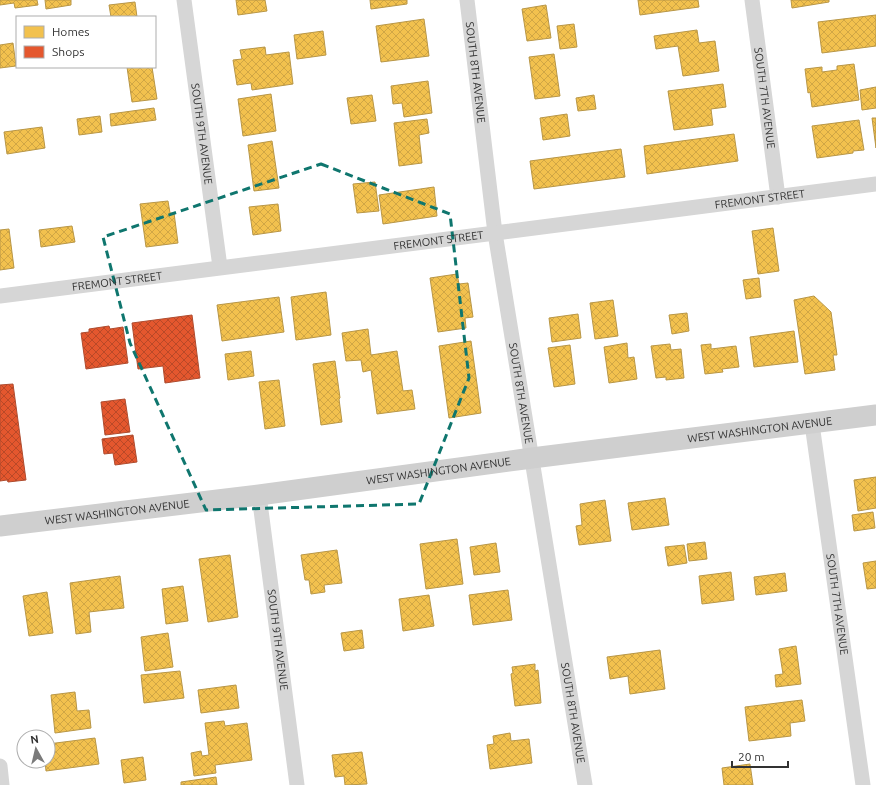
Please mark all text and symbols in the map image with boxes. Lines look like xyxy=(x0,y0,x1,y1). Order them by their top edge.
legend xyxy=(16,16,156,68)
street label: SOUTH 8TH AVENUE xyxy=(464,21,488,124)
text: Homes xyxy=(52,25,90,38)
text: Shops xyxy=(52,45,84,58)
street label: SOUTH 7TH AVENUE xyxy=(752,47,778,149)
street label: SOUTH 9TH AVENUE xyxy=(189,82,215,185)
street label: FREMONT STREET xyxy=(714,187,806,211)
street label: FREMONT STREET xyxy=(393,229,484,252)
street label: FREMONT STREET xyxy=(71,269,163,293)
street label: SOUTH 8TH AVENUE xyxy=(507,342,535,445)
street label: WEST WASHINGTON AVENUE xyxy=(687,415,833,445)
street label: WEST WASHINGTON AVENUE xyxy=(366,455,512,486)
street label: WEST WASHINGTON AVENUE xyxy=(44,497,190,527)
street label: SOUTH 7TH AVENUE xyxy=(824,553,851,656)
street label: SOUTH 9TH AVENUE xyxy=(265,588,291,691)
street label: SOUTH 8TH AVENUE xyxy=(559,662,587,764)
north arrow xyxy=(16,729,56,769)
text: N xyxy=(30,733,40,746)
scale bar xyxy=(732,743,788,769)
text: 20 m xyxy=(738,750,765,763)

